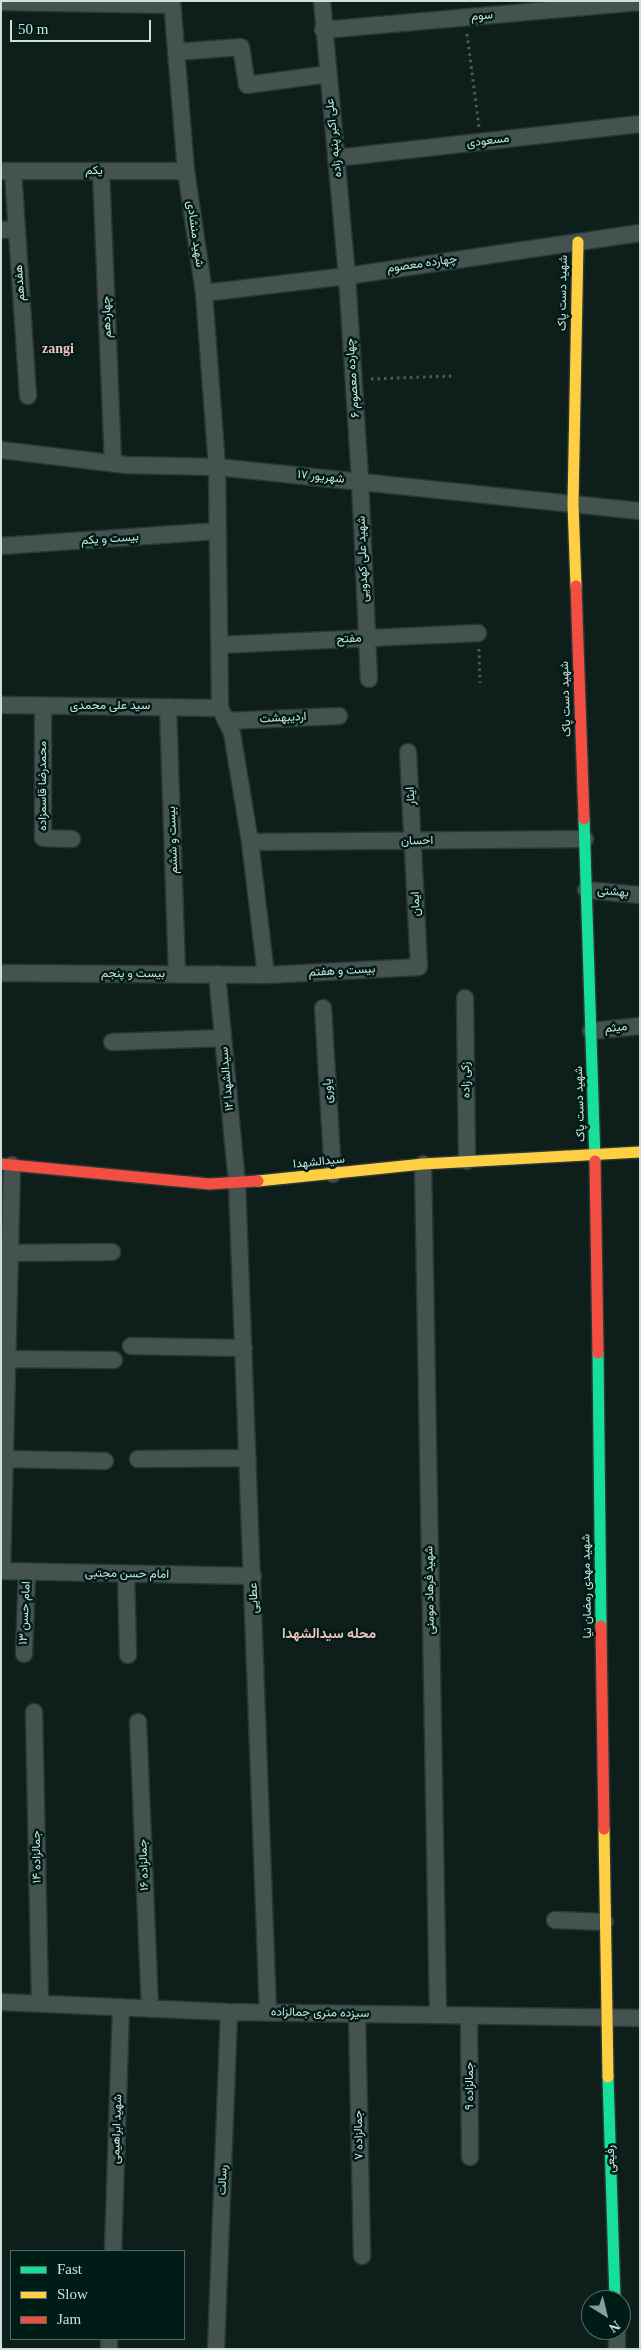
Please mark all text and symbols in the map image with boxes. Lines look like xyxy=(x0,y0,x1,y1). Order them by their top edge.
street label: سوم xyxy=(470,8,494,24)
scale bar xyxy=(12,10,154,42)
text: 50 m xyxy=(18,21,48,37)
street label: علی اکبر پنبه زاده xyxy=(323,98,345,178)
street label: مسعودی xyxy=(466,131,510,151)
street label: یکم xyxy=(85,164,103,178)
street label: شهید منشادی xyxy=(183,200,207,268)
street label: چهارده معصوم xyxy=(386,252,458,276)
street label: شهید دست پاک xyxy=(555,255,571,331)
street label: هفدهم xyxy=(12,264,28,302)
street label: چهاردهم xyxy=(99,296,115,338)
street label: چهارده معصوم ۶ xyxy=(343,338,363,418)
district label: zangi xyxy=(42,341,74,357)
street label: ۱۷ شهریور xyxy=(297,467,345,487)
street label: شهید علی کهدویی xyxy=(354,516,372,602)
street label: بیست و یکم xyxy=(81,530,139,548)
street label: مفتح xyxy=(336,631,362,647)
street label: شهید دست پاک xyxy=(557,661,575,737)
street label: سید علی محمدی xyxy=(70,699,150,713)
street label: اردیبهشت xyxy=(259,710,307,726)
street label: محمدرضا قاسمزاده xyxy=(36,741,50,831)
street label: ایثار xyxy=(403,786,419,806)
street label: بیست و ششم xyxy=(165,806,181,874)
street label: احسان xyxy=(401,834,433,848)
street label: بهشتی xyxy=(597,883,629,901)
street label: ایمان xyxy=(408,891,424,917)
street label: بیست و هفتم xyxy=(308,962,376,980)
street label: بیست و پنجم xyxy=(101,967,165,981)
street label: میثم xyxy=(604,1020,628,1036)
street label: سیدالشهدا ۱۲ xyxy=(217,1046,237,1112)
street label: زکی زاده xyxy=(458,1062,474,1098)
street label: شهید دست پاک xyxy=(571,1066,589,1142)
street label: یاوری xyxy=(320,1078,336,1104)
street label: سیدالشهدا xyxy=(293,1152,345,1172)
street label: شهید مهدی رمضان نیا xyxy=(579,1534,595,1638)
street label: شهید فرهاد مومنی xyxy=(422,1546,438,1634)
street label: امام حسن مجتبی xyxy=(85,1566,169,1582)
street label: امام حسن ۱۳ xyxy=(16,1581,34,1645)
street label: عطایی xyxy=(246,1582,262,1614)
district label: محله سیدالشهدا xyxy=(282,1626,376,1642)
street label: جمالزاده ۱۴ xyxy=(29,1830,45,1884)
street label: جمالزاده ۱۶ xyxy=(136,1839,152,1891)
street label: سیزده متری جمالزاده xyxy=(271,2005,369,2021)
street label: جمالزاده ۹ xyxy=(463,2062,477,2110)
street label: شهید ابراهیمی xyxy=(109,2094,125,2164)
street label: جمالزاده ۷ xyxy=(351,2110,367,2160)
street label: رفیعی xyxy=(603,2145,619,2173)
street label: رسالت xyxy=(215,2165,231,2195)
legend xyxy=(10,2250,185,2340)
text: Fast xyxy=(57,2261,82,2277)
text: Slow xyxy=(57,2286,88,2302)
north arrow xyxy=(581,2290,631,2340)
text: Jam xyxy=(57,2311,81,2327)
text: N xyxy=(606,2318,623,2336)

